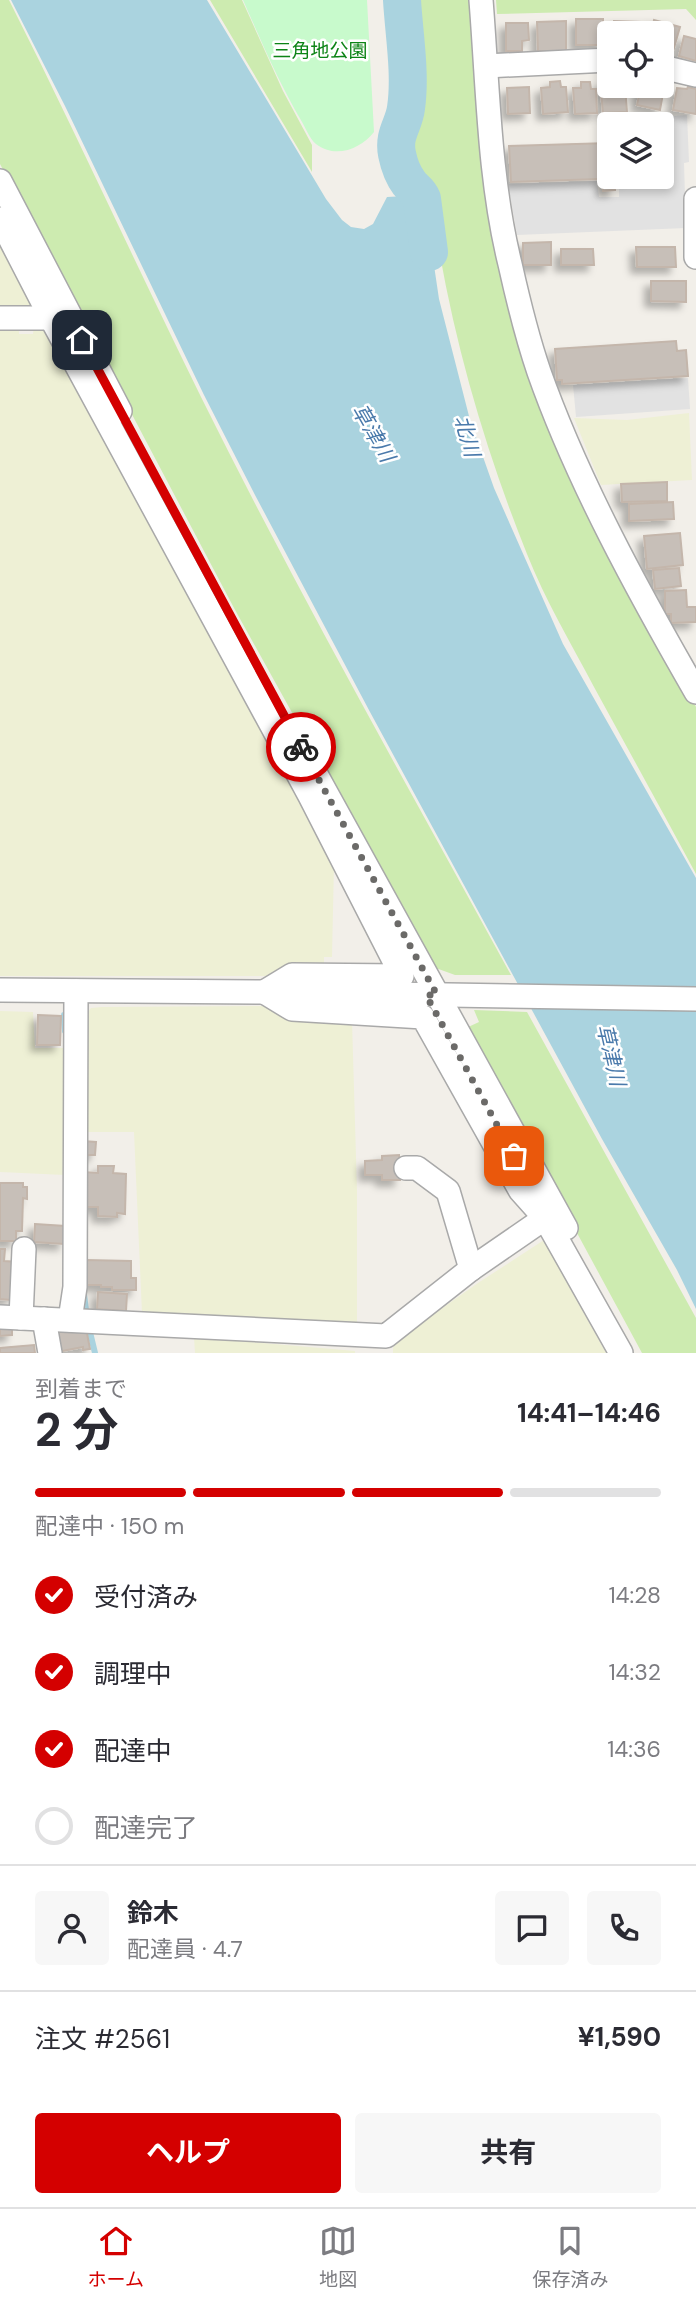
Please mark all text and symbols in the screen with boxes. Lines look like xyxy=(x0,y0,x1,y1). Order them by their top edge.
map controls xyxy=(597,21,674,189)
button: locate xyxy=(597,21,674,98)
park label: 三角地公園 xyxy=(272,38,368,63)
button: layers xyxy=(597,112,674,189)
pin xyxy=(52,310,112,370)
icon: home xyxy=(63,321,101,359)
water label: 草津川 xyxy=(345,399,402,469)
water label: 北川 xyxy=(448,412,487,462)
courier xyxy=(266,712,336,782)
icon: bike xyxy=(282,728,320,766)
water label: 草津川 xyxy=(590,1021,632,1091)
pin xyxy=(484,1126,544,1186)
icon: bag xyxy=(495,1137,533,1175)
text: 到着まで xyxy=(35,1374,127,1404)
text: 14:41–14:46 xyxy=(517,1396,661,1430)
text: 2 分 xyxy=(35,1400,118,1460)
text: 配達中 · 150 m xyxy=(35,1511,184,1541)
icon: check xyxy=(35,1576,73,1614)
text: 受付済み xyxy=(94,1580,198,1614)
text: 14:28 xyxy=(608,1580,661,1610)
icon: check xyxy=(35,1653,73,1691)
text: 調理中 xyxy=(94,1657,172,1691)
text: 14:32 xyxy=(608,1657,661,1687)
icon: check xyxy=(35,1730,73,1768)
text: 配達中 xyxy=(94,1734,172,1768)
text: 14:36 xyxy=(607,1734,661,1764)
text: 配達完了 xyxy=(94,1811,198,1845)
button: person xyxy=(35,1891,109,1965)
button: chat xyxy=(495,1891,569,1965)
button: phone xyxy=(587,1891,661,1965)
text: 鈴木 xyxy=(127,1896,179,1930)
text: 配達員 · 4.7 xyxy=(127,1934,243,1964)
text: ¥1,590 xyxy=(578,2020,661,2054)
text: 注文 #2561 xyxy=(35,2022,170,2056)
button: ヘルプ xyxy=(35,2113,341,2193)
button: 共有 xyxy=(355,2113,661,2193)
tab: ホーム xyxy=(88,2222,144,2292)
tab: 地図 xyxy=(319,2222,357,2292)
tab: 保存済み xyxy=(532,2222,608,2292)

